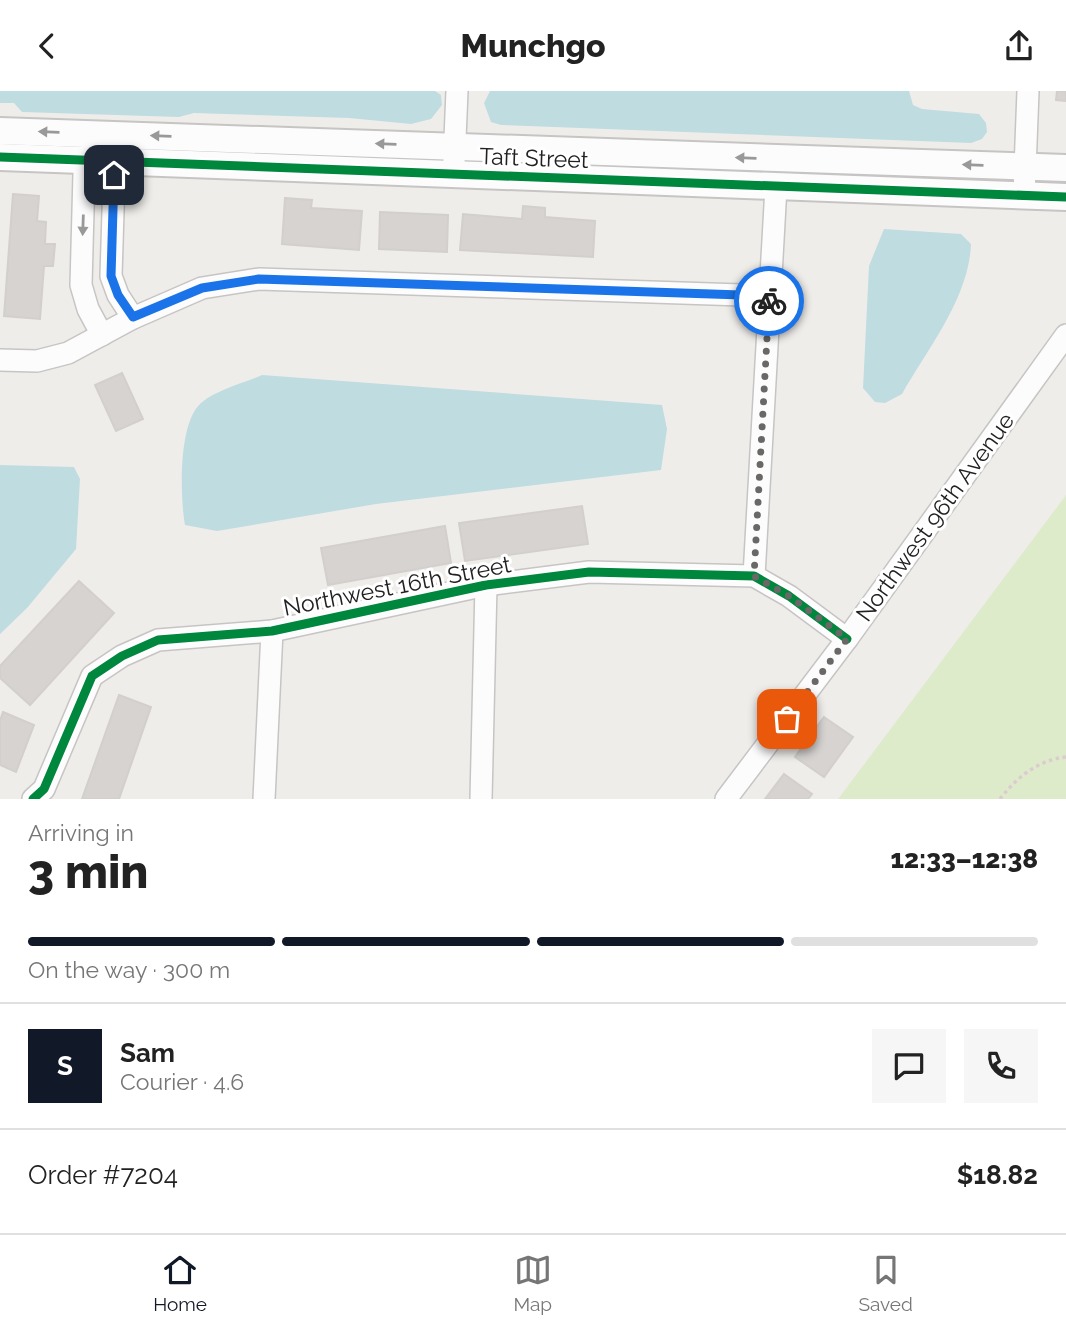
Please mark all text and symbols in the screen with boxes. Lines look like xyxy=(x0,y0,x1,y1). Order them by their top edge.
icon: back xyxy=(28,27,66,65)
text: Munchgo xyxy=(461,27,606,64)
icon: share xyxy=(1000,27,1038,65)
one-way arrow xyxy=(37,127,59,138)
one-way arrow xyxy=(150,131,172,142)
one-way arrow xyxy=(375,139,397,150)
street label: Taft Street xyxy=(479,142,589,173)
pin xyxy=(84,145,144,205)
one-way arrow xyxy=(735,152,757,163)
icon: home xyxy=(95,156,133,194)
one-way arrow xyxy=(962,159,984,171)
one-way arrow xyxy=(77,214,88,236)
courier xyxy=(734,266,804,336)
icon: bike xyxy=(750,282,788,320)
street label: Northwest 96th Avenue xyxy=(850,407,1019,626)
street label: Northwest 16th Street xyxy=(281,550,513,621)
pin xyxy=(757,689,817,749)
icon: bag xyxy=(768,700,806,738)
text: Arriving in xyxy=(28,819,134,846)
text: 12:33–12:38 xyxy=(891,844,1038,874)
text: 3 min xyxy=(28,845,148,899)
text: On the way · 300 m xyxy=(28,956,230,983)
button: chat xyxy=(872,1029,946,1103)
button: phone xyxy=(964,1029,1038,1103)
text: Sam xyxy=(120,1038,175,1068)
text: S xyxy=(57,1051,73,1081)
text: Courier · 4.6 xyxy=(120,1068,244,1095)
text: Order #7204 xyxy=(28,1160,178,1190)
text: $18.82 xyxy=(957,1160,1038,1190)
tab: Home xyxy=(153,1251,207,1315)
tab: Map xyxy=(513,1251,552,1315)
tab: Saved xyxy=(858,1251,913,1315)

